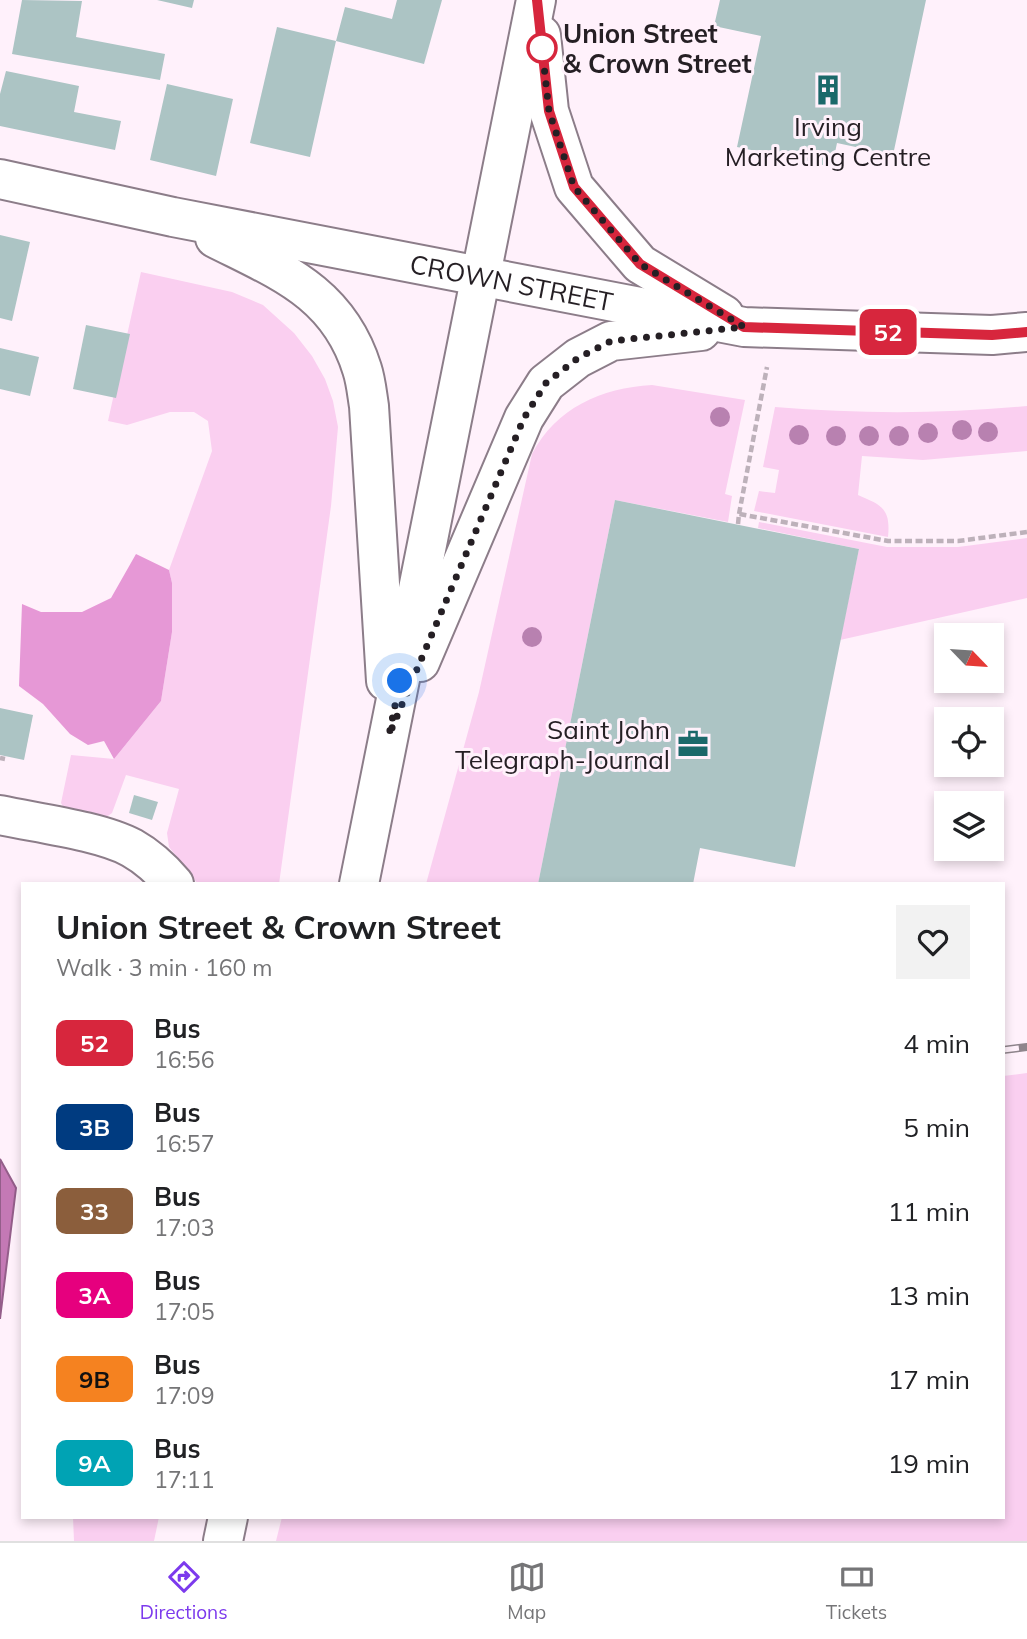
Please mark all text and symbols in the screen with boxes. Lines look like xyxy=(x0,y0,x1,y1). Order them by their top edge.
place label: Union Street & Crown Street xyxy=(563,17,752,80)
marker: Union Street & Crown Street xyxy=(527,33,557,63)
building icon: Irving Marketing Centre xyxy=(811,73,845,107)
place label: Irving Marketing Centre xyxy=(725,110,931,173)
street label: CROWN STREET xyxy=(407,247,616,318)
line badge: 52 xyxy=(856,309,920,355)
text: 52 xyxy=(874,317,902,347)
north arrow xyxy=(934,623,1004,693)
map controls xyxy=(934,623,1004,861)
your location xyxy=(382,663,417,698)
button: locate xyxy=(934,707,1004,777)
place label: Saint John Telegraph-Journal xyxy=(455,713,670,776)
office icon: Saint John Telegraph-Journal xyxy=(676,727,710,761)
button: layers xyxy=(934,791,1004,861)
button: heart xyxy=(896,905,970,979)
text: Union Street & Crown Street xyxy=(56,906,501,947)
text: Walk · 3 min · 160 m xyxy=(56,953,273,982)
text: Bus xyxy=(154,1012,200,1045)
text: 4 min xyxy=(903,1027,970,1060)
text: 52 xyxy=(80,1028,109,1058)
text: 16:56 xyxy=(154,1045,214,1074)
text: Bus xyxy=(154,1096,200,1129)
text: 5 min xyxy=(903,1111,970,1144)
text: 3B xyxy=(79,1112,110,1142)
text: 16:57 xyxy=(154,1129,214,1158)
text: Bus xyxy=(154,1180,200,1213)
text: 11 min xyxy=(888,1195,970,1228)
text: 33 xyxy=(80,1196,109,1226)
text: 17:03 xyxy=(154,1213,214,1242)
text: Bus xyxy=(154,1264,200,1297)
text: 13 min xyxy=(888,1279,970,1312)
text: 3A xyxy=(78,1280,111,1310)
text: 17:05 xyxy=(154,1297,214,1326)
text: Bus xyxy=(154,1348,200,1381)
text: 17 min xyxy=(888,1363,970,1396)
text: 9B xyxy=(79,1364,110,1394)
text: 17:09 xyxy=(154,1381,214,1410)
text: Bus xyxy=(154,1432,200,1465)
text: 19 min xyxy=(888,1447,970,1480)
text: 9A xyxy=(78,1448,111,1478)
text: 17:11 xyxy=(154,1465,214,1494)
tab: Directions xyxy=(140,1558,228,1624)
tab: Map xyxy=(507,1558,546,1624)
tab: Tickets xyxy=(826,1558,887,1624)

